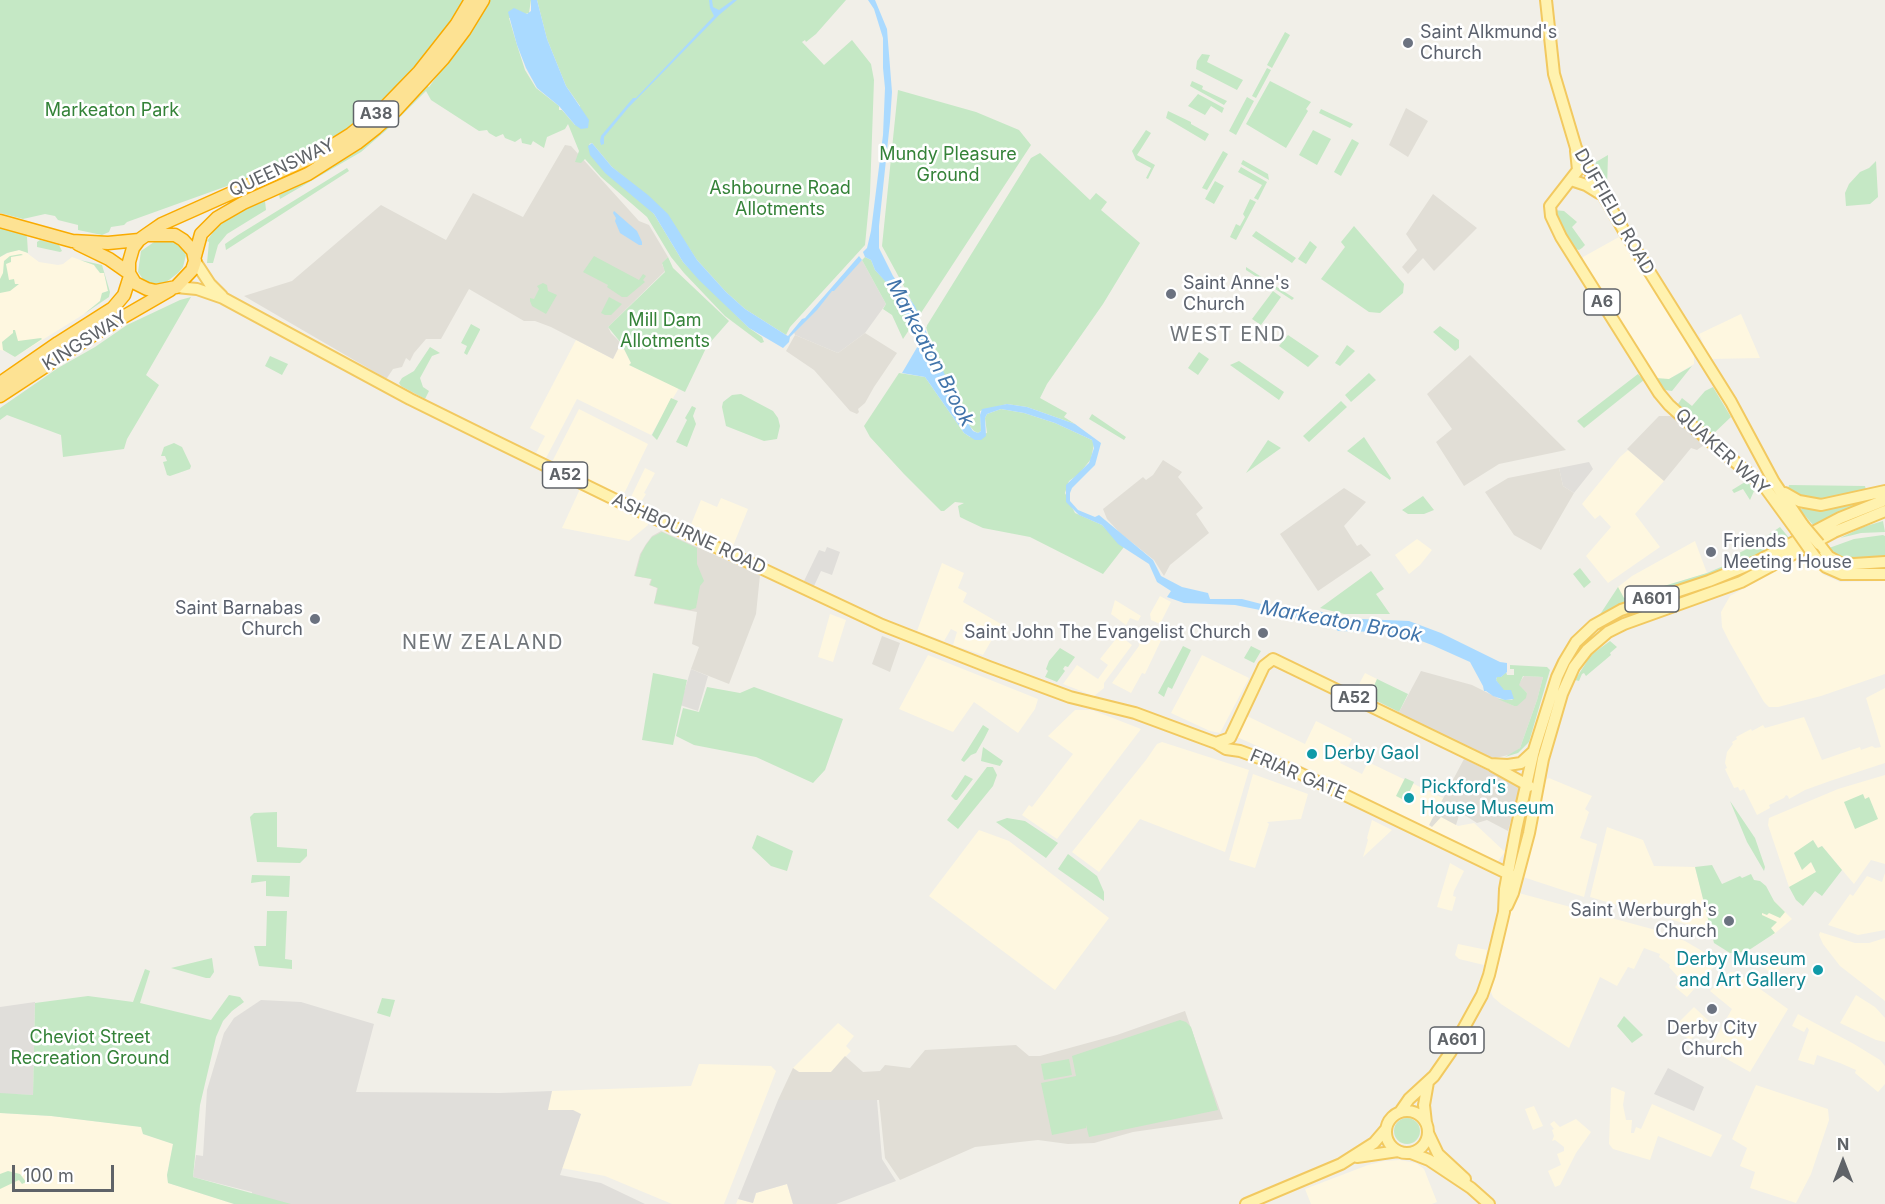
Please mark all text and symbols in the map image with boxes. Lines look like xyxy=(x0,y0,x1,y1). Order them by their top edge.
place label: Saint Alkmund's Church xyxy=(1420,22,1557,64)
marker: Saint Alkmund's Church xyxy=(1401,36,1415,50)
park label: Markeaton Park xyxy=(45,100,179,122)
road number: A38 xyxy=(354,101,398,127)
street label: QUEENSWAY xyxy=(226,134,338,202)
park label: Mundy Pleasure Ground xyxy=(879,144,1017,186)
street label: DUFFIELD ROAD xyxy=(1569,145,1659,279)
park label: Ashbourne Road Allotments xyxy=(709,178,851,220)
place label: Saint Anne's Church xyxy=(1183,273,1289,316)
water label: Markeaton Brook xyxy=(881,275,979,431)
marker: Saint Anne's Church xyxy=(1164,287,1178,301)
road number: A6 xyxy=(1584,289,1620,315)
street label: KINGSWAY xyxy=(39,307,131,375)
park label: Mill Dam Allotments xyxy=(620,310,710,352)
district label: WEST END xyxy=(1170,323,1286,347)
street label: QUAKER WAY xyxy=(1671,404,1773,500)
road number: A52 xyxy=(542,462,588,488)
street label: ASHBOURNE ROAD xyxy=(609,489,769,579)
place label: Friends Meeting House xyxy=(1723,531,1852,574)
marker: Friends Meeting House xyxy=(1704,545,1718,559)
road number: A601 xyxy=(1625,586,1679,612)
water label: Markeaton Brook xyxy=(1258,596,1424,648)
place label: Saint Barnabas Church xyxy=(175,598,303,640)
marker: Saint Barnabas Church xyxy=(308,612,322,626)
place label: Saint John The Evangelist Church xyxy=(964,622,1251,644)
marker: Saint John The Evangelist Church xyxy=(1256,626,1270,640)
district label: NEW ZEALAND xyxy=(402,631,564,655)
road number: A52 xyxy=(1332,685,1376,711)
place label: Derby Gaol xyxy=(1324,743,1419,765)
street label: FRIAR GATE xyxy=(1247,745,1349,805)
marker: Derby Gaol xyxy=(1305,747,1319,761)
place label: Pickford's House Museum xyxy=(1421,777,1554,820)
marker: Pickford's House Museum xyxy=(1402,791,1416,805)
place label: Saint Werburgh's Church xyxy=(1570,900,1717,942)
marker: Saint Werburgh's Church xyxy=(1722,914,1736,928)
place label: Derby Museum and Art Gallery xyxy=(1676,949,1806,992)
marker: Derby Museum and Art Gallery xyxy=(1811,963,1825,977)
marker: Derby City Church xyxy=(1705,1002,1719,1016)
place label: Derby City Church xyxy=(1667,1018,1757,1060)
park label: Cheviot Street Recreation Ground xyxy=(10,1027,170,1070)
road number: A601 xyxy=(1430,1027,1484,1053)
north arrow xyxy=(1813,1132,1873,1192)
text: N xyxy=(1837,1134,1849,1154)
scale bar xyxy=(15,1153,117,1191)
text: 100 m xyxy=(23,1165,74,1186)

